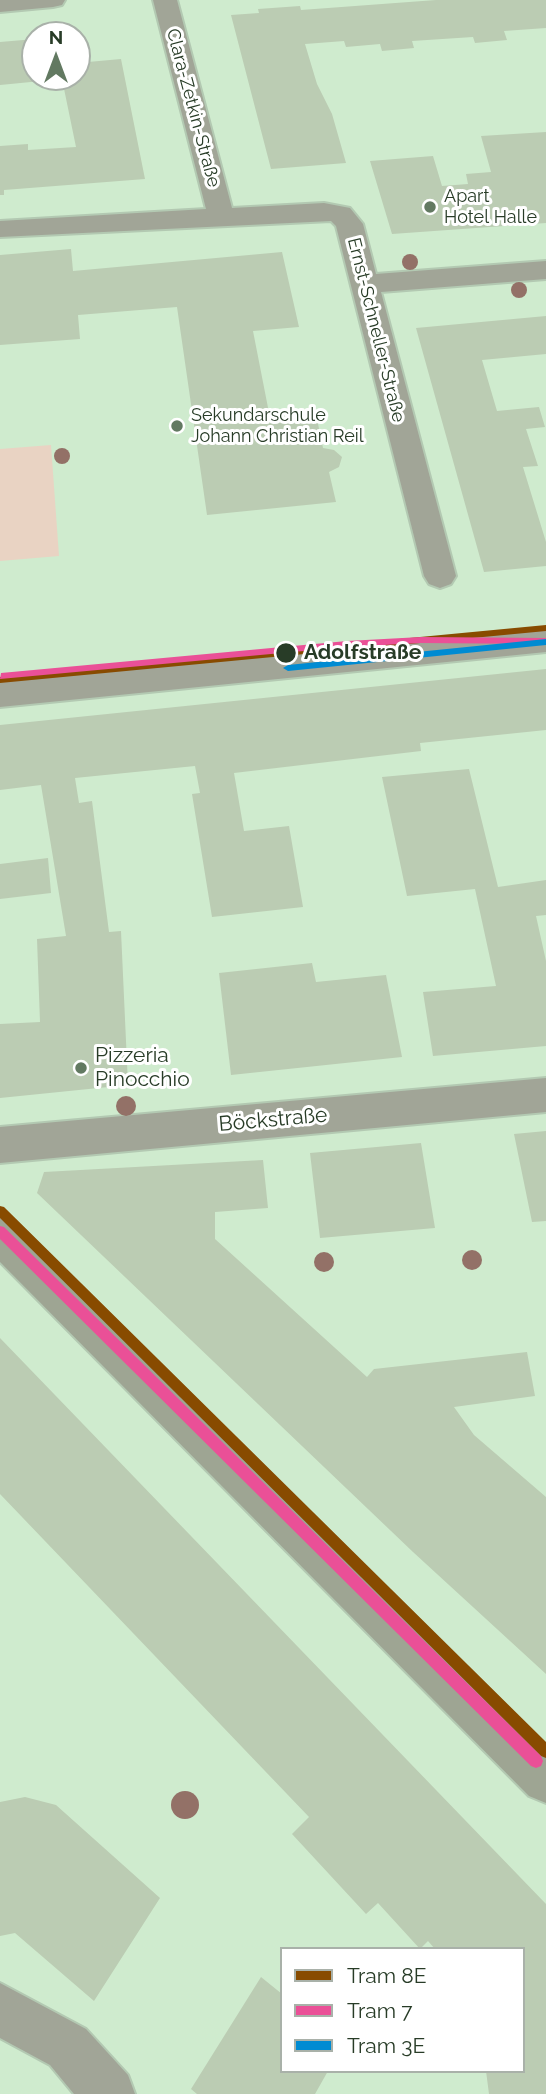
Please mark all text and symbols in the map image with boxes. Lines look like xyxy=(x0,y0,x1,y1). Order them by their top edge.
north arrow xyxy=(21,21,91,91)
text: N xyxy=(49,26,63,48)
street label: Clara-Zetkin-Straße xyxy=(161,26,225,190)
place label: Apart Hotel Halle xyxy=(444,186,537,228)
marker: Apart Hotel Halle xyxy=(422,199,438,215)
street label: Ernst-Schneller-Straße xyxy=(343,236,409,424)
place label: Sekundarschule Johann Christian Reil xyxy=(191,405,364,448)
marker: Sekundarschule Johann Christian Reil xyxy=(169,418,185,434)
place label: Adolfstraße xyxy=(304,640,421,666)
marker: Adolfstraße xyxy=(274,641,298,665)
place label: Pizzeria Pinocchio xyxy=(95,1043,190,1093)
marker: Pizzeria Pinocchio xyxy=(73,1060,89,1076)
street label: Böckstraße xyxy=(218,1103,328,1137)
legend xyxy=(280,1947,525,2073)
text: Tram 8E xyxy=(347,1963,427,1988)
text: Tram 7 xyxy=(347,1998,413,2023)
text: Tram 3E xyxy=(347,2033,425,2058)

